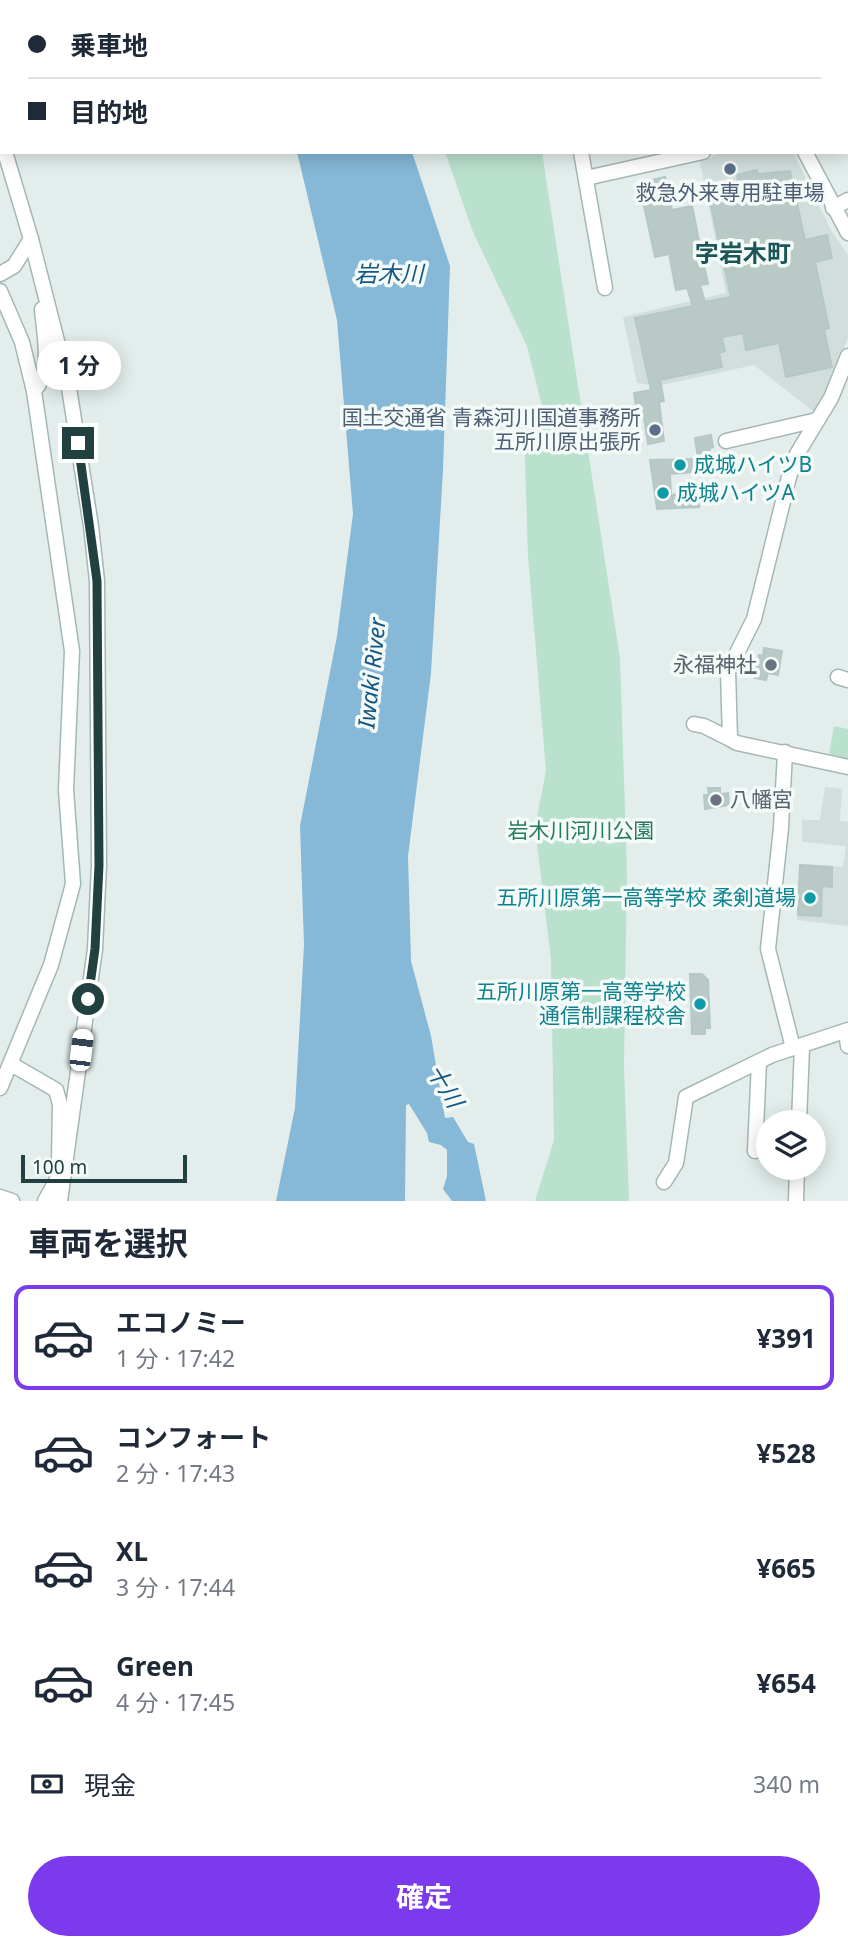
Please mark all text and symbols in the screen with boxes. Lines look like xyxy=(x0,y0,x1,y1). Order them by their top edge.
text: 乗車地 xyxy=(70,27,148,63)
text: 目的地 xyxy=(70,94,148,130)
marker: 救急外来専用駐車場 xyxy=(722,161,738,177)
place label: 救急外来専用駐車場 xyxy=(636,178,825,206)
district label: 字岩木町 xyxy=(695,236,791,269)
water label: 岩木川 xyxy=(355,257,427,289)
callout: 1 分 xyxy=(36,342,120,390)
text: 1 分 xyxy=(58,349,100,381)
place label: 国土交通省 青森河川国道事務所 五所川原出張所 xyxy=(342,403,641,455)
marker: 国土交通省 青森河川国道事務所 五所川原出張所 xyxy=(647,422,663,438)
route end xyxy=(62,427,94,459)
place label: 成城ハイツB xyxy=(694,450,812,478)
marker: 成城ハイツB xyxy=(672,457,688,473)
place label: 成城ハイツA xyxy=(677,478,796,506)
marker: 成城ハイツA xyxy=(655,485,671,501)
water label: Iwaki River xyxy=(349,615,393,731)
place label: 永福神社 xyxy=(673,650,757,678)
marker: 永福神社 xyxy=(763,657,779,673)
place label: 八幡宮 xyxy=(730,785,793,813)
marker: 八幡宮 xyxy=(708,792,724,808)
park label: 岩木川河川公園 xyxy=(508,816,655,844)
place label: 五所川原第一高等学校 柔剣道場 xyxy=(497,883,796,911)
marker: 五所川原第一高等学校 柔剣道場 xyxy=(802,890,818,906)
place label: 五所川原第一高等学校 通信制課程校舎 xyxy=(476,977,686,1029)
route start xyxy=(72,983,104,1015)
marker: 五所川原第一高等学校 通信制課程校舎 xyxy=(692,996,708,1012)
car xyxy=(69,1028,94,1072)
water label: 十川 xyxy=(420,1058,473,1116)
map controls xyxy=(756,1110,826,1180)
button: layers xyxy=(756,1110,826,1180)
scale bar xyxy=(21,1152,187,1184)
text: 100 m xyxy=(32,1154,87,1180)
text: 車両を選択 xyxy=(28,1221,188,1264)
text: エコノミー xyxy=(116,1304,246,1340)
icon: car xyxy=(32,1306,95,1369)
text: ¥391 xyxy=(757,1320,816,1356)
text: 1 分 · 17:42 xyxy=(116,1342,235,1374)
text: コンフォート xyxy=(116,1419,271,1455)
icon: car xyxy=(32,1421,95,1484)
text: ¥528 xyxy=(757,1435,816,1471)
text: 2 分 · 17:43 xyxy=(116,1457,235,1489)
text: XL xyxy=(116,1533,148,1569)
icon: car xyxy=(32,1536,95,1599)
text: ¥665 xyxy=(757,1550,816,1586)
text: 3 分 · 17:44 xyxy=(116,1571,235,1603)
text: Green xyxy=(116,1648,194,1684)
icon: car xyxy=(32,1651,95,1714)
text: ¥654 xyxy=(757,1665,816,1701)
text: 4 分 · 17:45 xyxy=(116,1686,235,1718)
icon: cash xyxy=(28,1765,66,1803)
text: 現金 xyxy=(84,1767,136,1803)
text: 340 m xyxy=(753,1768,820,1800)
button: 確定 xyxy=(28,1856,820,1936)

